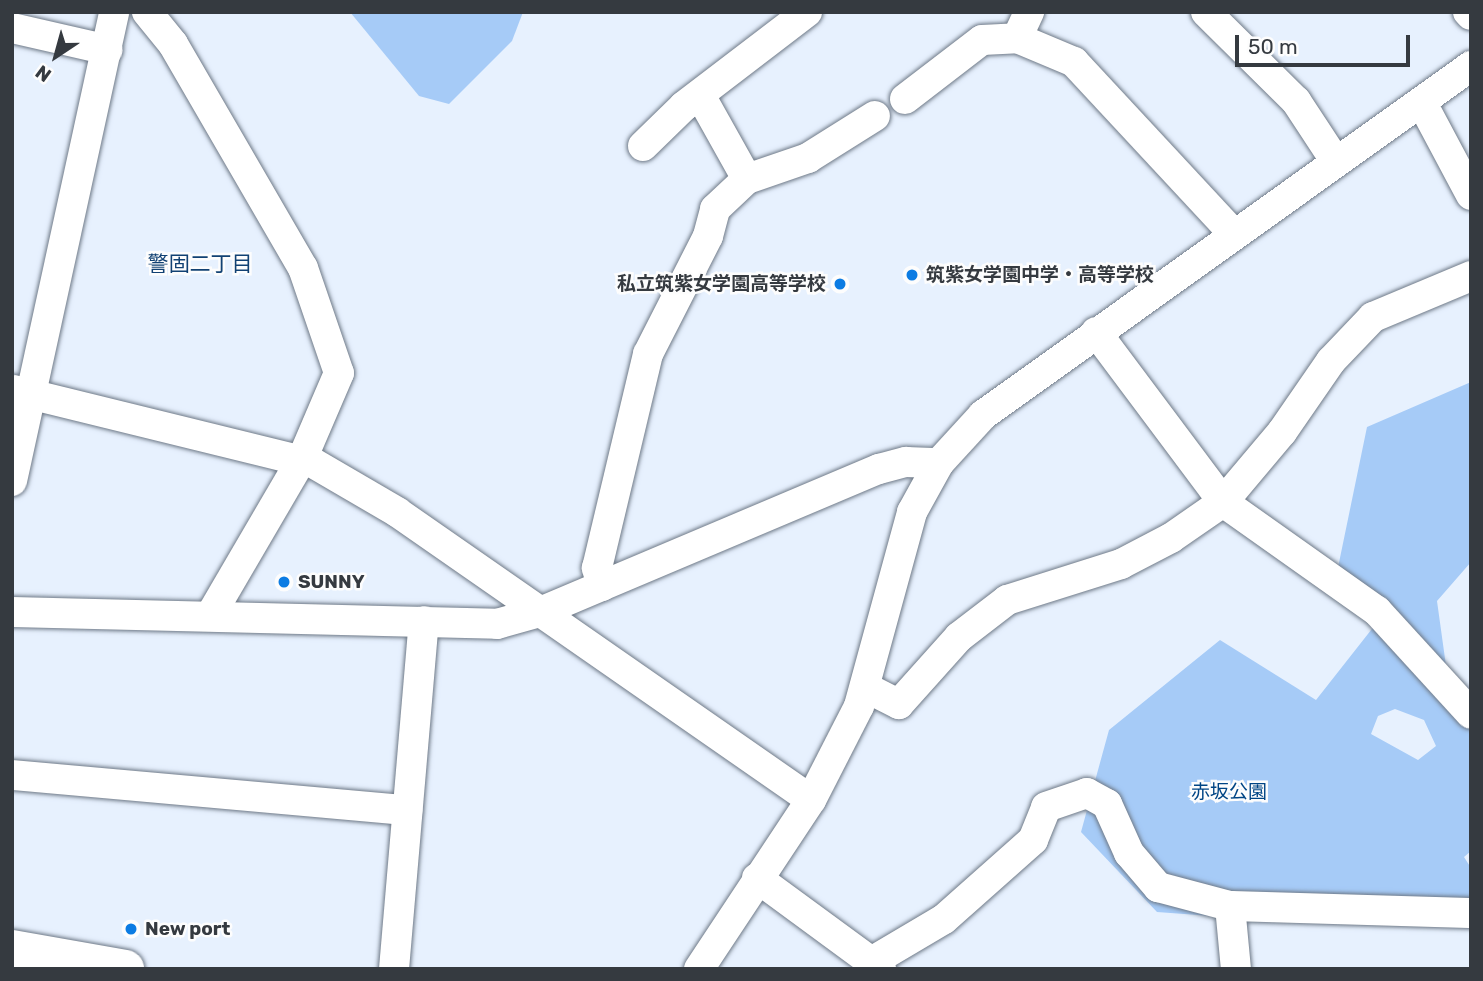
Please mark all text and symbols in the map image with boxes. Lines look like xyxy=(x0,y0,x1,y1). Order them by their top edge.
north arrow xyxy=(21,21,91,91)
scale bar xyxy=(1238,21,1413,65)
text: 50 m xyxy=(1248,34,1298,59)
text: N xyxy=(31,60,56,87)
district label: 警固二丁目 xyxy=(148,251,252,277)
place label: 筑紫女学園中学・高等学校 xyxy=(926,264,1154,286)
marker: 筑紫女学園中学・高等学校 xyxy=(904,267,920,283)
place label: 私立筑紫女学園高等学校 xyxy=(617,273,826,295)
marker: 私立筑紫女学園高等学校 xyxy=(832,276,848,292)
place label: SUNNY xyxy=(298,571,365,593)
marker: SUNNY xyxy=(276,574,292,590)
park label: 赤坂公園 xyxy=(1191,781,1267,803)
place label: New port xyxy=(145,918,231,940)
marker: New port xyxy=(123,921,139,937)

